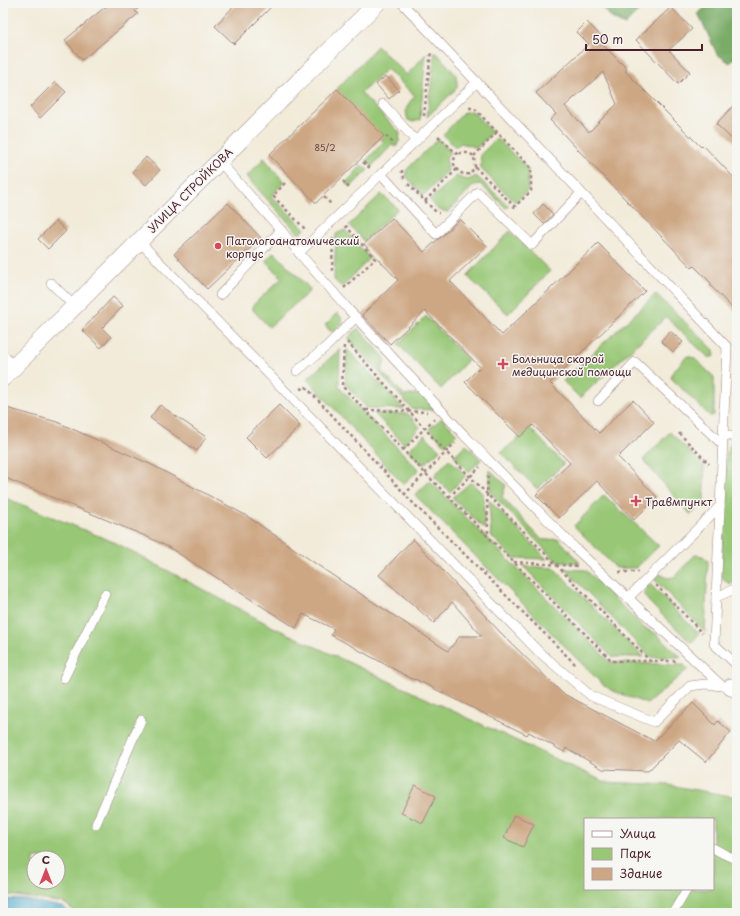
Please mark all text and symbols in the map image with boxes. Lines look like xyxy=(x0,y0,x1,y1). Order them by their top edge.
scale bar xyxy=(586,26,702,52)
text: 50 m xyxy=(592,30,623,48)
house number: 85/2 xyxy=(314,140,336,154)
street label: УЛИЦА СТРОЙКОВА xyxy=(144,144,236,236)
place label: Патологоанатомический корпус xyxy=(226,232,359,262)
marker: Патологоанатомический корпус xyxy=(213,241,223,251)
place label: Больница скорой медицинской помощи xyxy=(512,350,631,380)
marker: Больница скорой медицинской помощи xyxy=(497,358,509,370)
place label: Травмпункт xyxy=(645,493,713,510)
marker: Травмпункт xyxy=(630,495,642,507)
legend xyxy=(584,818,714,890)
text: Улица xyxy=(620,824,656,842)
text: Парк xyxy=(620,844,652,862)
north arrow xyxy=(26,850,66,890)
text: С xyxy=(42,851,50,868)
text: Здание xyxy=(620,864,662,882)

